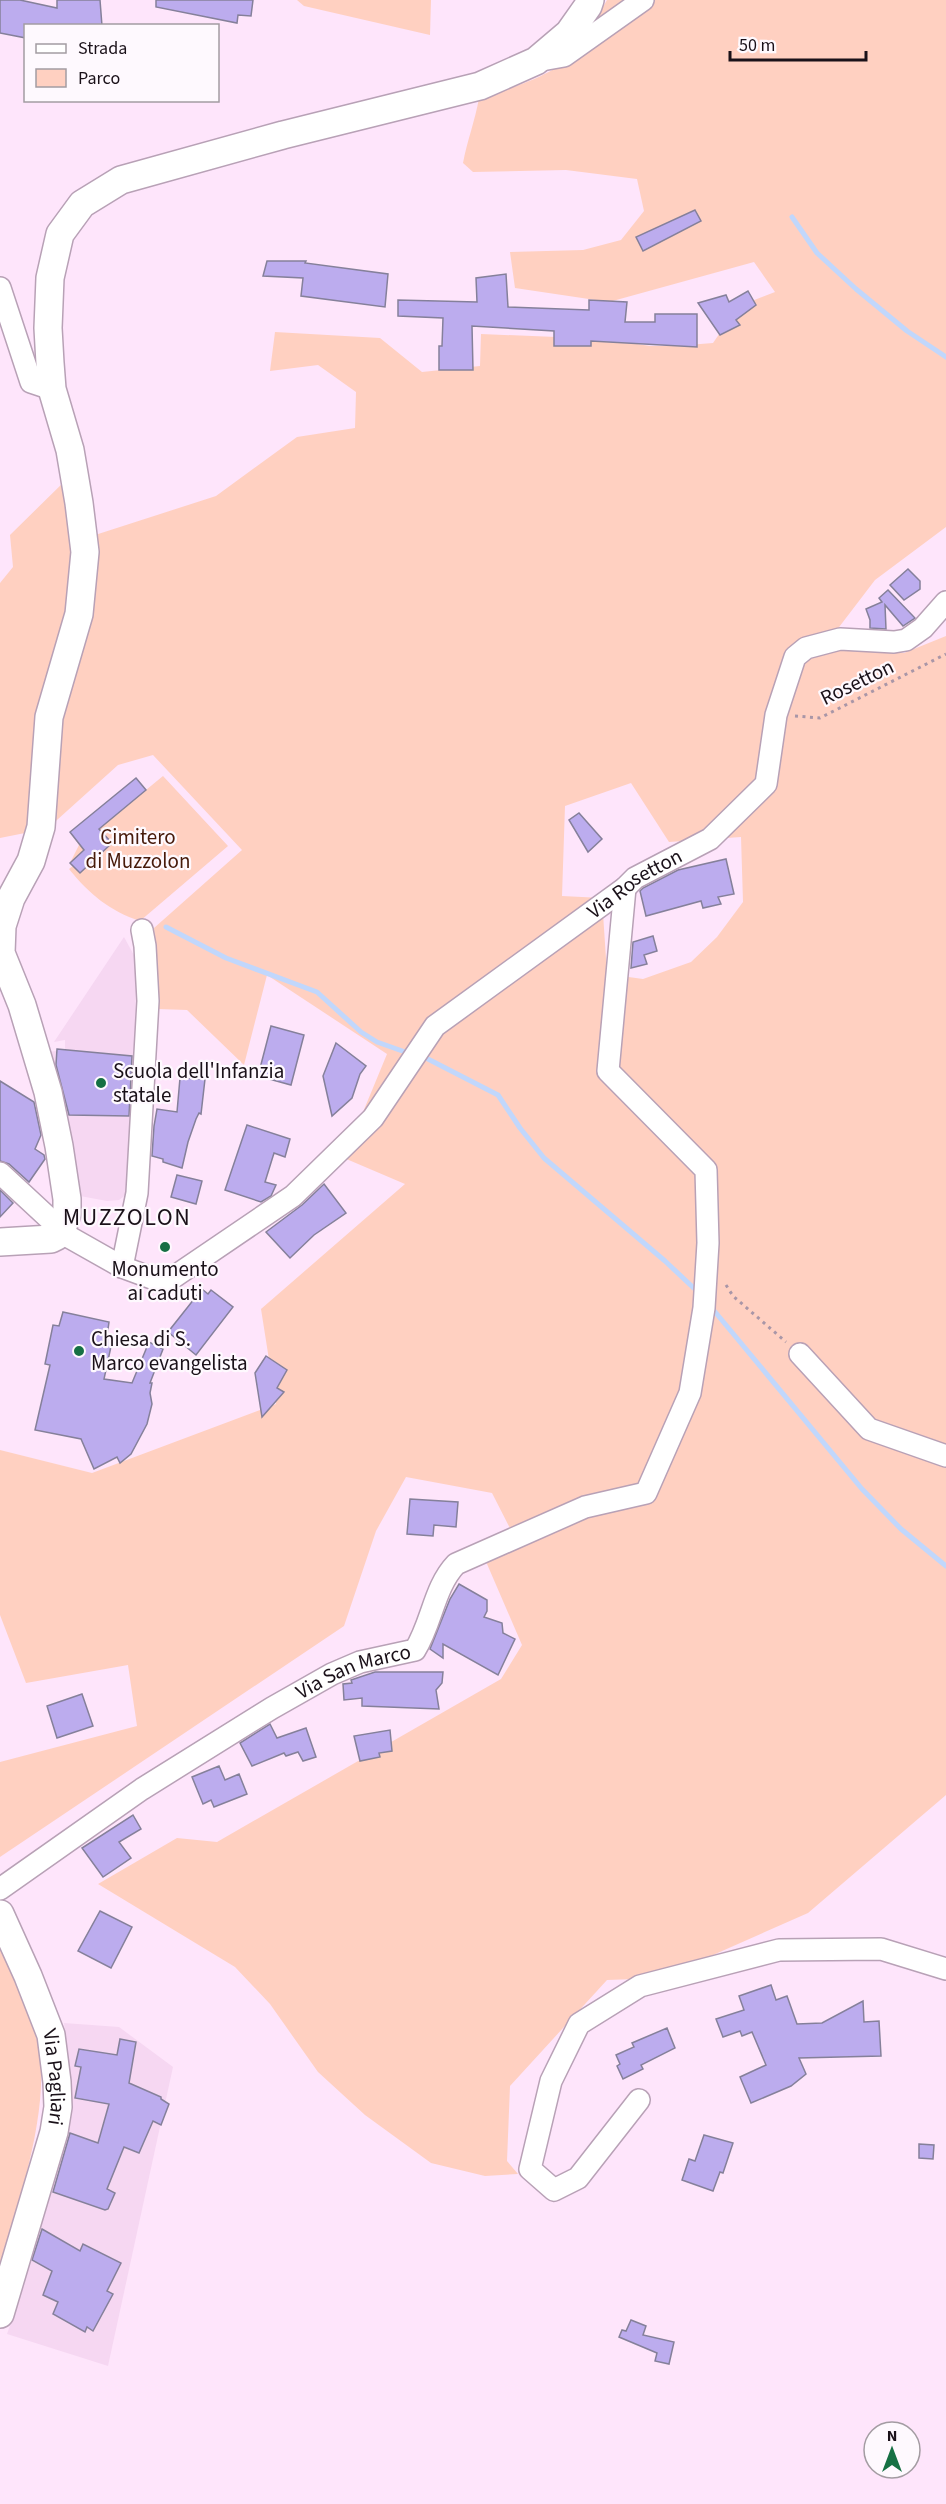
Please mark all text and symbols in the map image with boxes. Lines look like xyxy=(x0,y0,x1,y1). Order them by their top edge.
legend xyxy=(24,24,219,102)
scale bar xyxy=(730,24,866,62)
text: 50 m xyxy=(739,33,775,58)
text: Strada xyxy=(78,36,127,61)
text: Parco xyxy=(78,66,120,91)
street label: Rosetton xyxy=(815,651,899,713)
park label: Cimitero di Muzzolon xyxy=(86,822,190,876)
street label: Via Rosetton xyxy=(581,841,687,926)
place label: Scuola dell'Infanzia statale xyxy=(113,1056,284,1110)
marker: Scuola dell'Infanzia statale xyxy=(94,1076,108,1090)
district label: MUZZOLON xyxy=(63,1200,191,1235)
marker: Monumento ai caduti xyxy=(158,1240,172,1254)
place label: Monumento ai caduti xyxy=(111,1254,219,1308)
place label: Chiesa di S. Marco evangelista xyxy=(91,1324,247,1378)
marker: Chiesa di S. Marco evangelista xyxy=(72,1344,86,1358)
street label: Via San Marco xyxy=(290,1636,414,1707)
street label: Via Pagliari xyxy=(35,2024,74,2128)
north arrow xyxy=(862,2420,922,2480)
text: N xyxy=(887,2425,897,2447)

